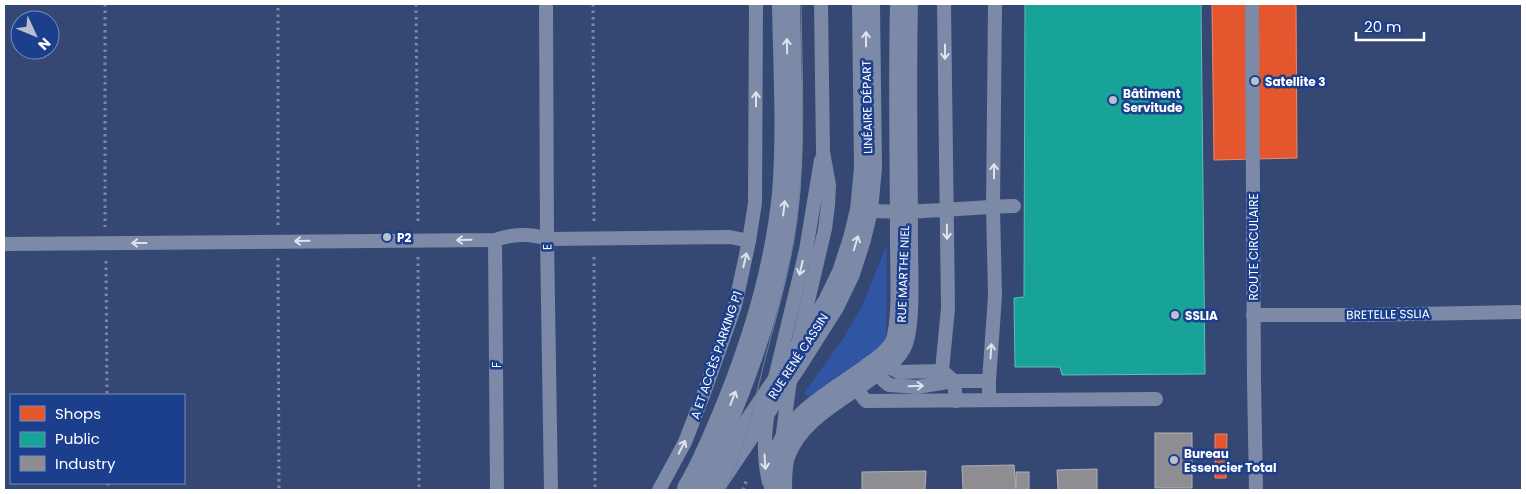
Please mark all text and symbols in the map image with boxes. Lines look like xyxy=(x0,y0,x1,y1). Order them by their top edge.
north arrow xyxy=(10,10,60,60)
scale bar xyxy=(1356,10,1424,42)
text: 20 m xyxy=(1364,16,1402,37)
one-way arrow xyxy=(862,31,871,47)
text: N xyxy=(34,33,55,55)
one-way arrow xyxy=(782,38,792,54)
one-way arrow xyxy=(940,44,950,60)
street label: LINÉAIRE DÉPART xyxy=(858,59,876,154)
place label: Satellite 3 xyxy=(1265,73,1325,90)
marker: Satellite 3 xyxy=(1249,75,1261,87)
place label: Bâtiment Servitude xyxy=(1123,85,1183,116)
one-way arrow xyxy=(751,91,761,108)
marker: Bâtiment Servitude xyxy=(1107,94,1119,106)
one-way arrow xyxy=(989,163,999,180)
street label: ROUTE CIRCULAIRE xyxy=(1245,193,1262,301)
one-way arrow xyxy=(779,200,789,216)
one-way arrow xyxy=(942,224,952,240)
street label: RUE MARTHE NIEL xyxy=(893,225,913,323)
place label: P2 xyxy=(397,229,411,246)
marker: P2 xyxy=(381,231,393,243)
one-way arrow xyxy=(456,235,472,245)
one-way arrow xyxy=(851,236,861,252)
one-way arrow xyxy=(294,237,310,246)
one-way arrow xyxy=(131,238,148,248)
street label: E xyxy=(538,244,556,250)
one-way arrow xyxy=(741,253,750,269)
one-way arrow xyxy=(796,260,805,276)
street label: A ET ACCÈS PARKING P1 xyxy=(686,289,746,421)
street label: BRETELLE SSLIA xyxy=(1346,305,1430,323)
place label: SSLIA xyxy=(1185,307,1218,324)
marker: SSLIA xyxy=(1169,309,1181,321)
street label: RUE RENÉ CASSIN xyxy=(764,310,832,402)
one-way arrow xyxy=(987,343,996,359)
street label: F xyxy=(488,362,505,368)
one-way arrow xyxy=(907,381,923,391)
one-way arrow xyxy=(729,391,738,407)
legend xyxy=(10,394,185,484)
text: Shops xyxy=(55,403,101,424)
text: Public xyxy=(55,428,100,449)
one-way arrow xyxy=(677,440,687,455)
place label: Bureau Essencier Total xyxy=(1184,445,1277,476)
text: Industry xyxy=(55,453,116,474)
one-way arrow xyxy=(761,453,770,469)
marker: Bureau Essencier Total xyxy=(1168,454,1180,466)

